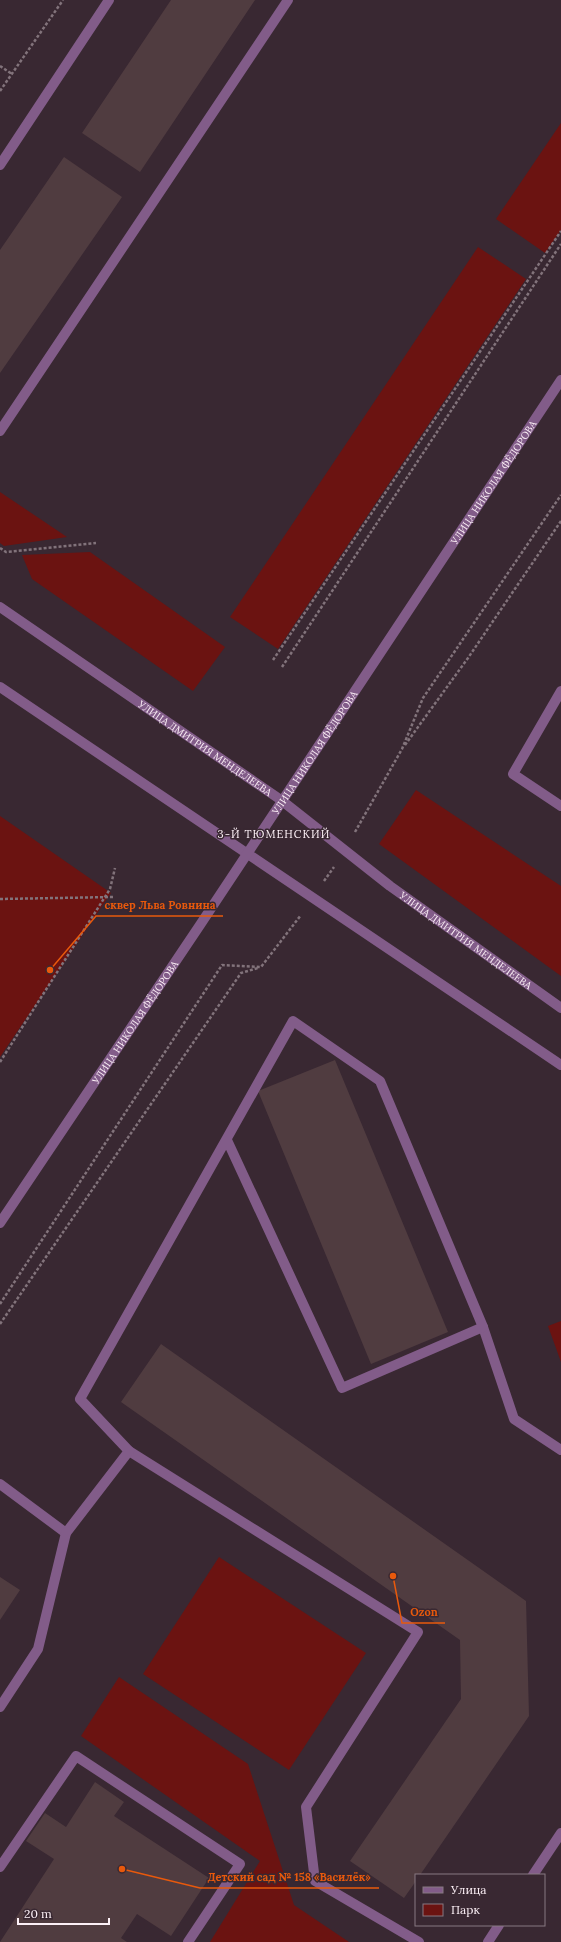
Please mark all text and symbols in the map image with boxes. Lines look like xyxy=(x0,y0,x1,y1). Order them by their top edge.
street label: УЛИЦА НИКОЛАЯ ФЁДОРОВА xyxy=(447,417,539,547)
street label: УЛИЦА НИКОЛАЯ ФЁДОРОВА xyxy=(268,687,360,818)
street label: УЛИЦА ДМИТРИЯ МЕНДЕЛЕЕВА xyxy=(135,697,275,799)
district label: 3-Й ТЮМЕНСКИЙ xyxy=(218,827,330,841)
street label: УЛИЦА ДМИТРИЯ МЕНДЕЛЕЕВА xyxy=(396,888,535,992)
callout: сквер Льва Ровнина xyxy=(96,893,223,916)
text: сквер Льва Ровнина xyxy=(104,898,216,912)
street label: УЛИЦА НИКОЛАЯ ФЁДОРОВА xyxy=(88,957,181,1087)
callout: Ozon xyxy=(402,1600,445,1623)
text: Ozon xyxy=(410,1605,438,1619)
callout: Детский сад № 158 «Василёк» xyxy=(200,1865,379,1888)
text: Детский сад № 158 «Василёк» xyxy=(207,1870,371,1884)
legend xyxy=(415,1874,545,1926)
text: Улица xyxy=(450,1882,487,1897)
scale bar xyxy=(18,1900,109,1926)
text: Парк xyxy=(451,1902,480,1917)
text: 20 m xyxy=(24,1906,52,1921)

